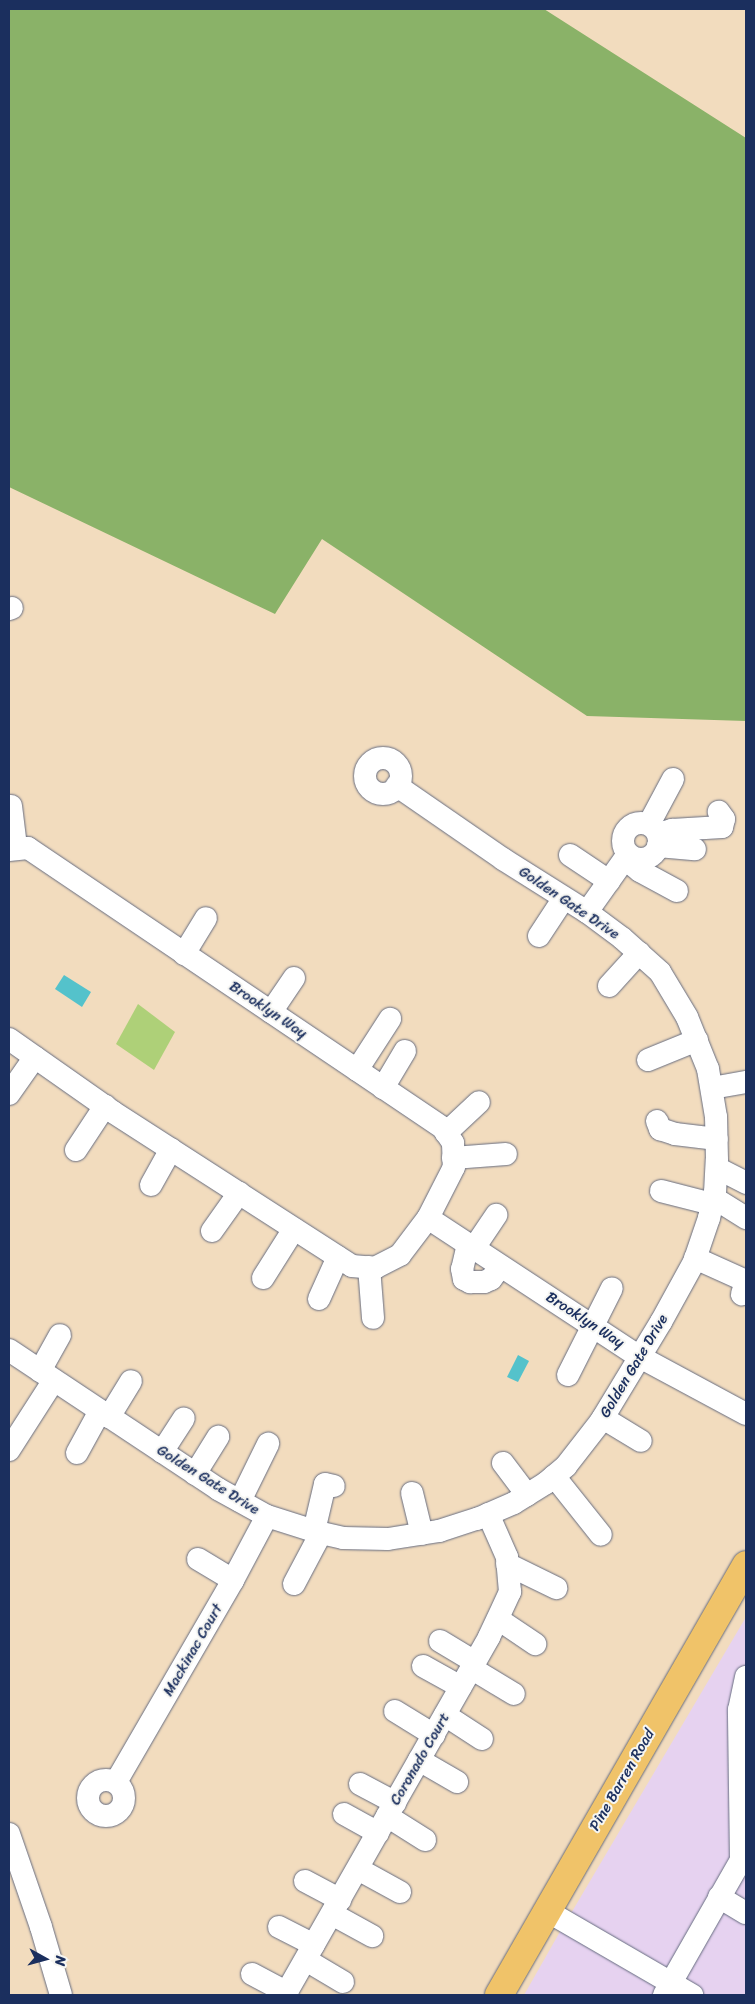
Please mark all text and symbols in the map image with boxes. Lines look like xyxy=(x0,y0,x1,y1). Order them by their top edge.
street label: Golden Gate Drive xyxy=(515,863,623,943)
street label: Brooklyn Way xyxy=(226,977,310,1043)
street label: Brooklyn Way xyxy=(542,1288,628,1352)
street label: Golden Gate Drive xyxy=(596,1311,672,1421)
street label: Golden Gate Drive xyxy=(153,1441,263,1519)
street label: Mackinac Court xyxy=(159,1600,227,1700)
street label: Coronado Court xyxy=(386,1710,454,1808)
street label: Pine Barren Road xyxy=(586,1726,658,1834)
north arrow xyxy=(20,1934,70,1984)
text: N xyxy=(47,1955,73,1967)

